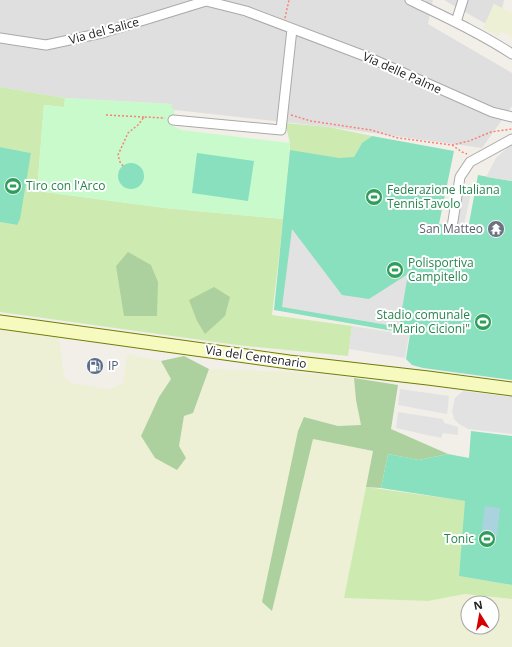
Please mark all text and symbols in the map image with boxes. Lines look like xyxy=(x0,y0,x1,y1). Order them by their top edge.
street label: Via del Salice xyxy=(67,13,141,48)
street label: Via delle Palme xyxy=(360,48,445,98)
sports icon: Tiro con l'Arco xyxy=(3,176,23,196)
place label: Tiro con l'Arco xyxy=(26,177,105,194)
place label: Federazione Italiana TennisTavolo xyxy=(387,181,500,212)
sports icon: Federazione Italiana TennisTavolo xyxy=(364,187,384,207)
temple icon: San Matteo xyxy=(486,219,506,239)
place label: San Matteo xyxy=(419,220,483,237)
place label: Polisportiva Campitello xyxy=(408,254,474,285)
sports icon: Polisportiva Campitello xyxy=(385,260,405,280)
place label: Stadio comunale "Mario Cicioni" xyxy=(377,306,470,337)
sports icon: Stadio comunale "Mario Cicioni" xyxy=(473,312,493,332)
street label: Via del Centenario xyxy=(204,341,308,372)
fuel station icon: IP xyxy=(85,356,105,376)
place label: IP xyxy=(108,357,119,374)
sports icon: Tonic xyxy=(477,529,497,549)
place label: Tonic xyxy=(444,530,474,547)
north arrow xyxy=(460,595,500,635)
text: N xyxy=(472,596,484,613)

